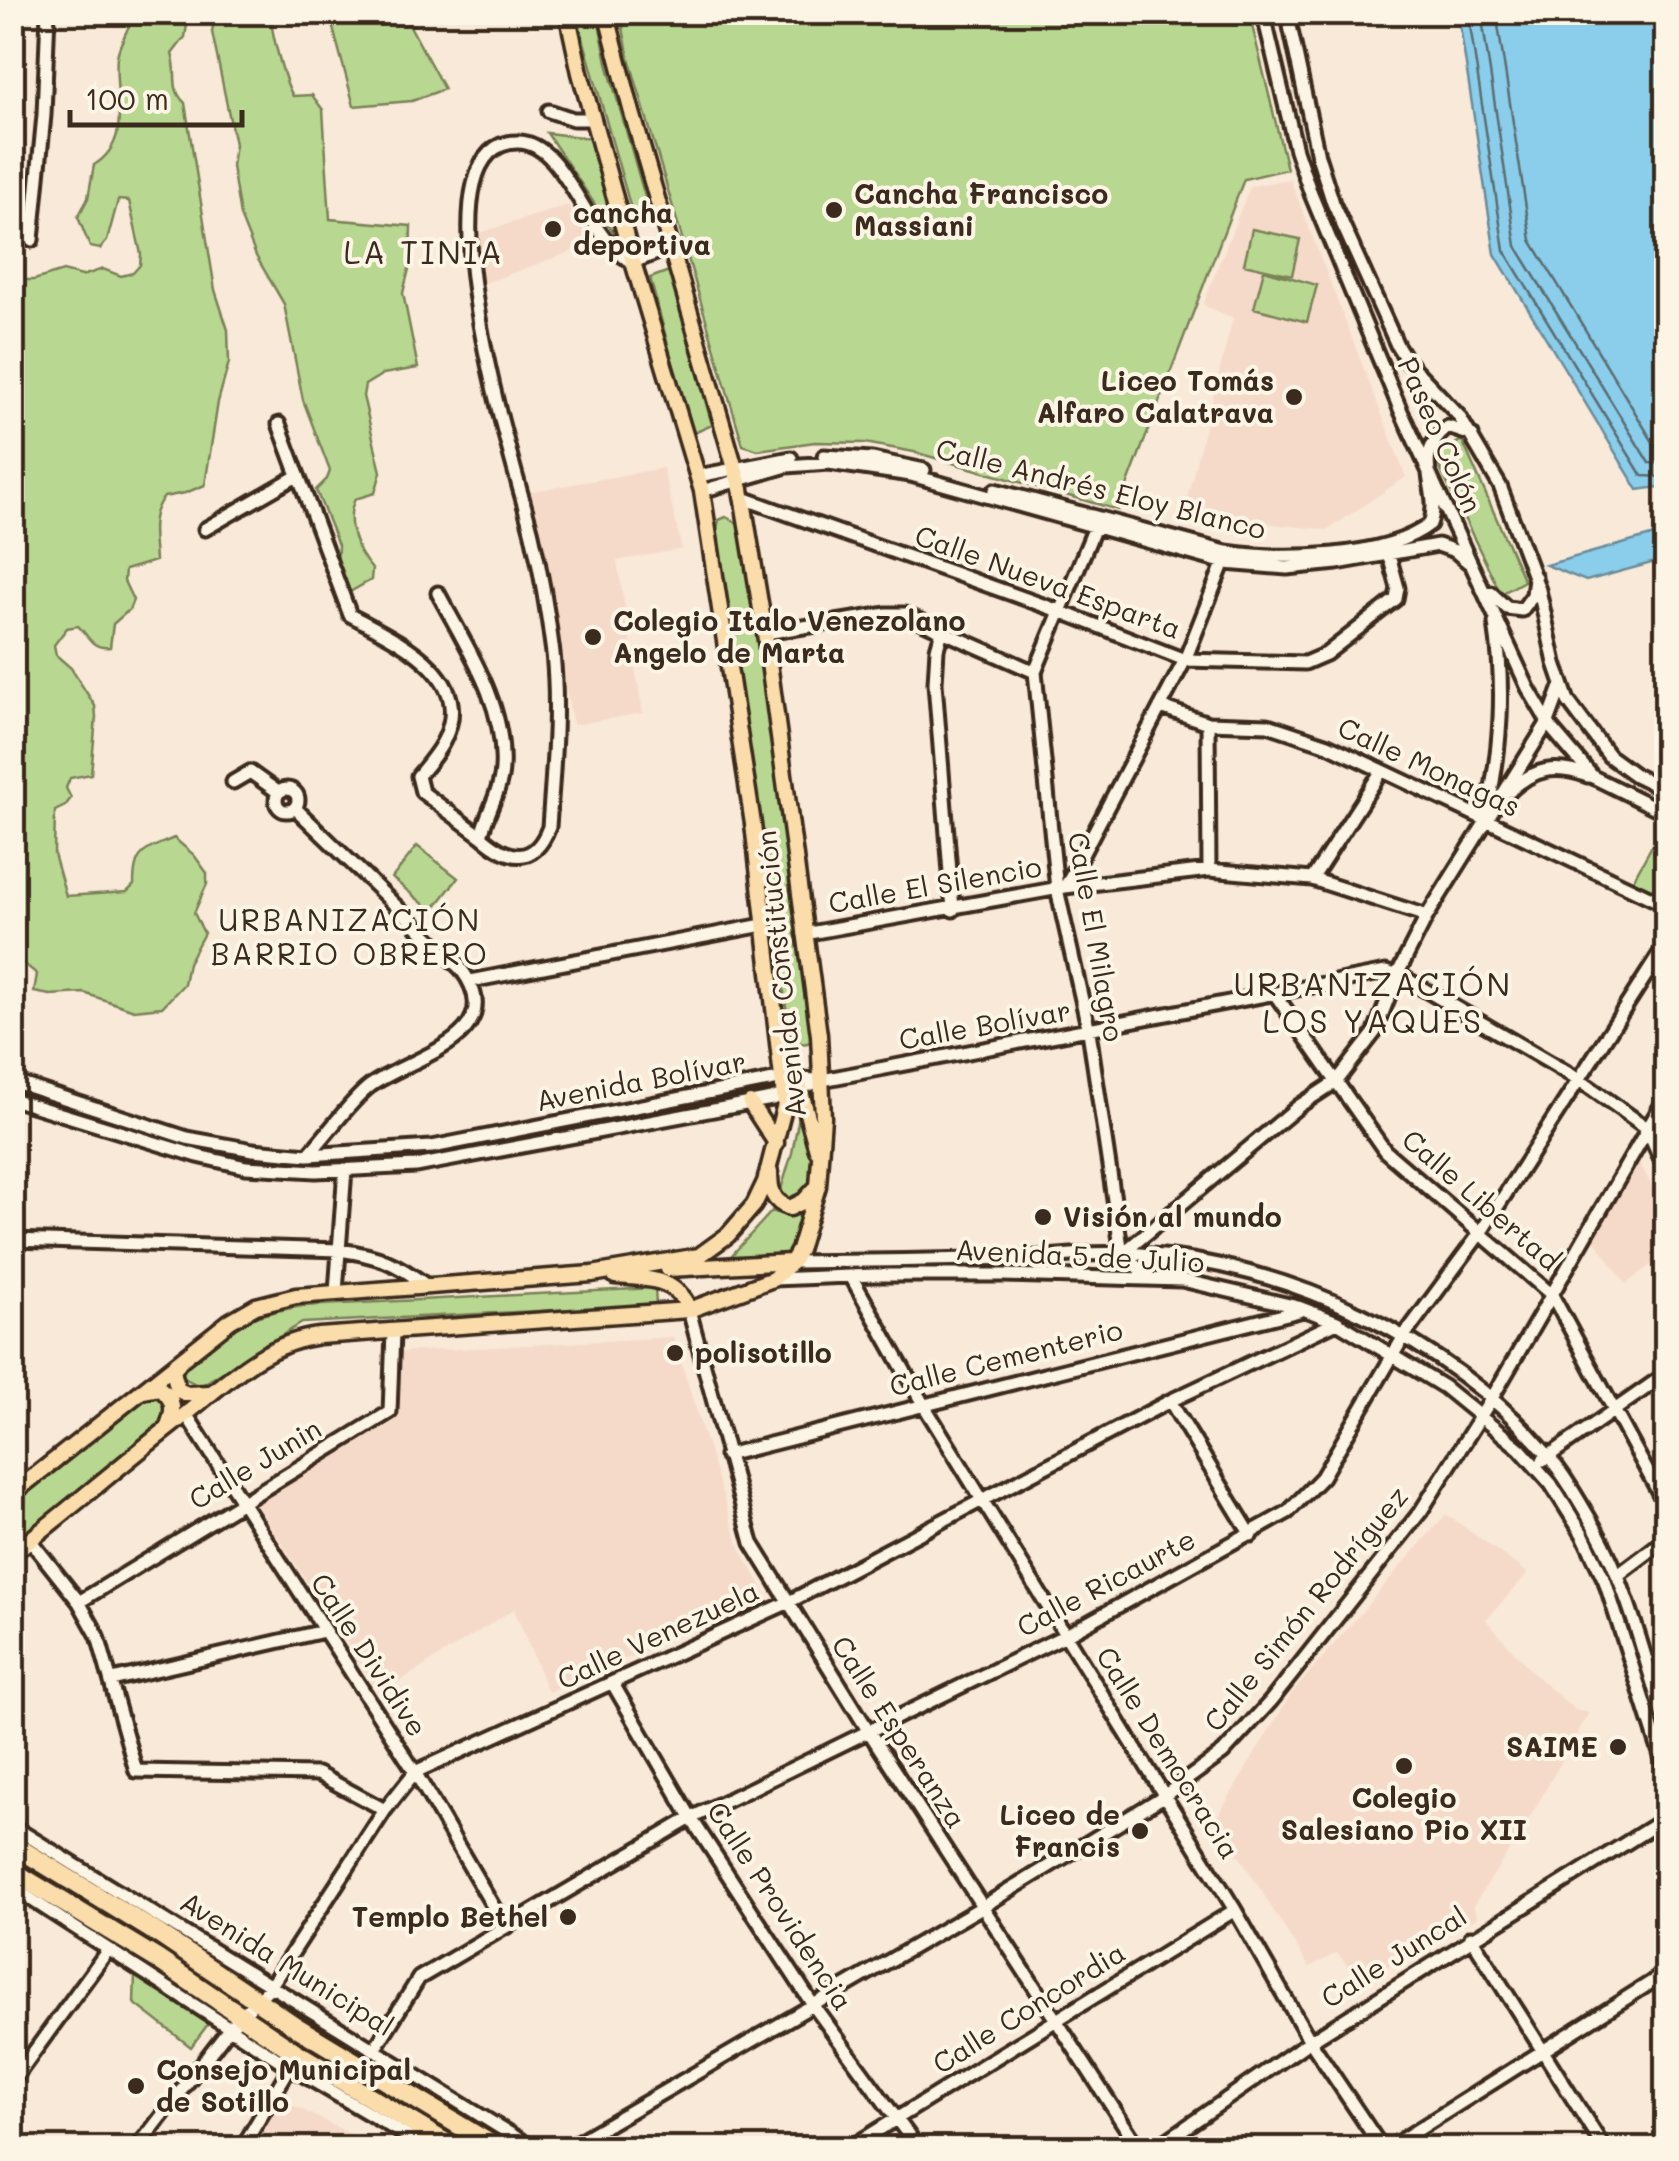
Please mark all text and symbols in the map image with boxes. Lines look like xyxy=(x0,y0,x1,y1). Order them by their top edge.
scale bar xyxy=(70,65,242,127)
text: 100 m xyxy=(85,78,169,118)
place label: Cancha Francisco Massiani xyxy=(854,175,1108,243)
place label: cancha deportiva xyxy=(573,194,711,262)
marker: Cancha Francisco Massiani xyxy=(823,199,845,221)
marker: cancha deportiva xyxy=(542,218,564,240)
district label: LA TINIA xyxy=(344,230,504,272)
street label: Paseo Colón xyxy=(1391,351,1491,518)
place label: Liceo Tomás Alfaro Calatrava xyxy=(1037,362,1274,430)
marker: Liceo Tomás Alfaro Calatrava xyxy=(1283,386,1305,408)
street label: Calle Andrés Eloy Blanco xyxy=(933,430,1270,546)
street label: Calle Nueva Esparta xyxy=(910,516,1186,646)
place label: Colegio Italo Venezolano Angelo de Marta xyxy=(613,602,965,670)
marker: Colegio Italo Venezolano Angelo de Marta xyxy=(582,626,604,648)
street label: Calle Monagas xyxy=(1333,708,1526,824)
street label: Avenida Constitución xyxy=(747,829,813,1119)
street label: Calle El Milagro xyxy=(1061,829,1133,1044)
street label: Calle El Silencio xyxy=(826,848,1044,920)
district label: URBANIZACIÓN BARRIO OBRERO xyxy=(211,899,489,973)
district label: URBANIZACIÓN LOS YAQUES xyxy=(1233,962,1513,1041)
street label: Calle Bolívar xyxy=(896,991,1074,1057)
street label: Avenida Bolívar xyxy=(533,1042,749,1118)
street label: Calle Libertad xyxy=(1395,1121,1568,1278)
place label: Visión al mundo xyxy=(1063,1198,1282,1234)
marker: Visión al mundo xyxy=(1032,1206,1054,1228)
street label: Avenida 5 de Julio xyxy=(955,1231,1205,1279)
street label: Calle Cementerio xyxy=(885,1311,1126,1403)
place label: polisotillo xyxy=(695,1334,832,1370)
marker: polisotillo xyxy=(664,1342,686,1364)
street label: Calle Junin xyxy=(182,1410,327,1517)
street label: Calle Simón Rodríguez xyxy=(1195,1478,1415,1738)
street label: Calle Ricaurte xyxy=(1010,1520,1201,1644)
street label: Calle Dividive xyxy=(304,1566,436,1743)
street label: Calle Venezuela xyxy=(551,1572,764,1697)
street label: Calle Esperanza xyxy=(824,1629,975,1834)
street label: Calle Democracia xyxy=(1089,1640,1249,1865)
place label: SAIME xyxy=(1506,1728,1598,1764)
marker: SAIME xyxy=(1607,1736,1629,1758)
marker: Colegio Salesiano Pio XII xyxy=(1393,1755,1415,1777)
place label: Colegio Salesiano Pio XII xyxy=(1281,1779,1527,1847)
street label: Calle Providencia xyxy=(700,1794,862,2017)
place label: Liceo de Francis xyxy=(999,1796,1120,1864)
marker: Liceo de Francis xyxy=(1129,1820,1151,1842)
street label: Avenida Municipal xyxy=(174,1883,401,2043)
street label: Calle Juncal xyxy=(1314,1897,1473,2015)
place label: Templo Bethel xyxy=(352,1898,548,1934)
marker: Templo Bethel xyxy=(557,1906,579,1928)
street label: Calle Concordia xyxy=(925,1933,1132,2081)
place label: Consejo Municipal de Sotillo xyxy=(156,2051,411,2119)
marker: Consejo Municipal de Sotillo xyxy=(125,2075,147,2097)

